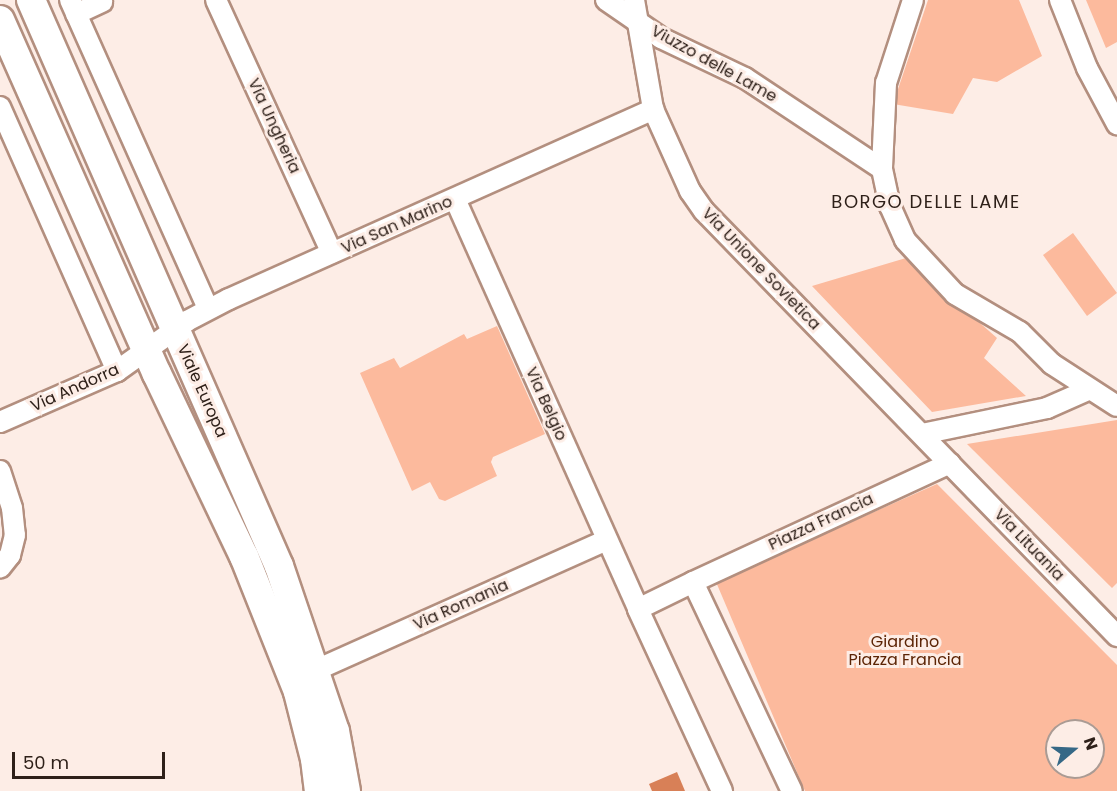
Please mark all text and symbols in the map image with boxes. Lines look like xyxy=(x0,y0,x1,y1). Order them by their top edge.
street label: Viuzzo delle Lame xyxy=(648,21,780,107)
street label: Via Ungheria xyxy=(244,75,304,177)
district label: BORGO DELLE LAME xyxy=(831,191,1021,213)
street label: Via San Marino xyxy=(338,192,456,258)
street label: Via Unione Sovietica xyxy=(698,204,824,334)
street label: Viale Europa xyxy=(173,341,231,441)
street label: Via Andorra xyxy=(28,360,122,416)
street label: Via Belgio xyxy=(521,364,571,444)
street label: Piazza Francia xyxy=(766,489,876,555)
street label: Via Lituania xyxy=(990,505,1068,585)
street label: Via Romania xyxy=(410,575,512,635)
park label: Giardino Piazza Francia xyxy=(848,632,962,670)
north arrow xyxy=(1045,719,1105,779)
text: N xyxy=(1078,734,1103,753)
scale bar xyxy=(15,740,168,778)
text: 50 m xyxy=(23,750,69,775)

